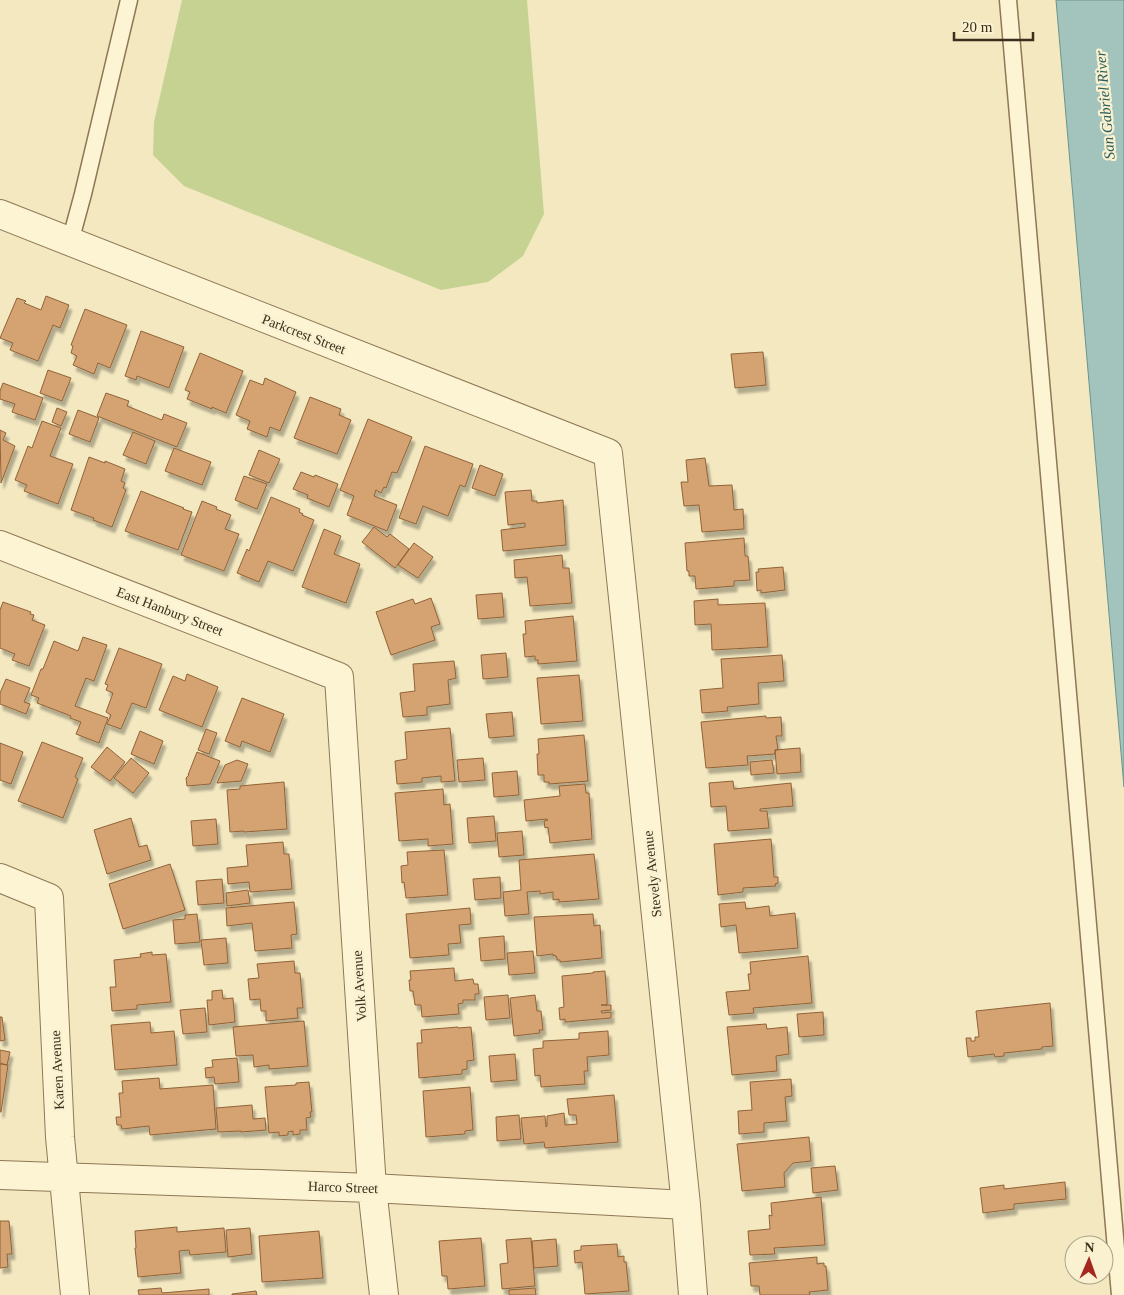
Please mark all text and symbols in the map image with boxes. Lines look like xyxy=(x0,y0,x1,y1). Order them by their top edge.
scale bar xyxy=(954,10,1033,42)
text: 20 m xyxy=(962,19,993,35)
water label: San Gabriel River xyxy=(1092,50,1118,160)
street label: Parkcrest Street xyxy=(260,312,348,357)
street label: East Hanbury Street xyxy=(115,584,225,639)
street label: Stevely Avenue xyxy=(640,830,665,918)
street label: Volk Avenue xyxy=(350,950,369,1022)
street label: Karen Avenue xyxy=(48,1030,67,1110)
street label: Harco Street xyxy=(308,1179,379,1196)
north arrow xyxy=(1064,1235,1114,1285)
text: N xyxy=(1084,1240,1095,1255)

